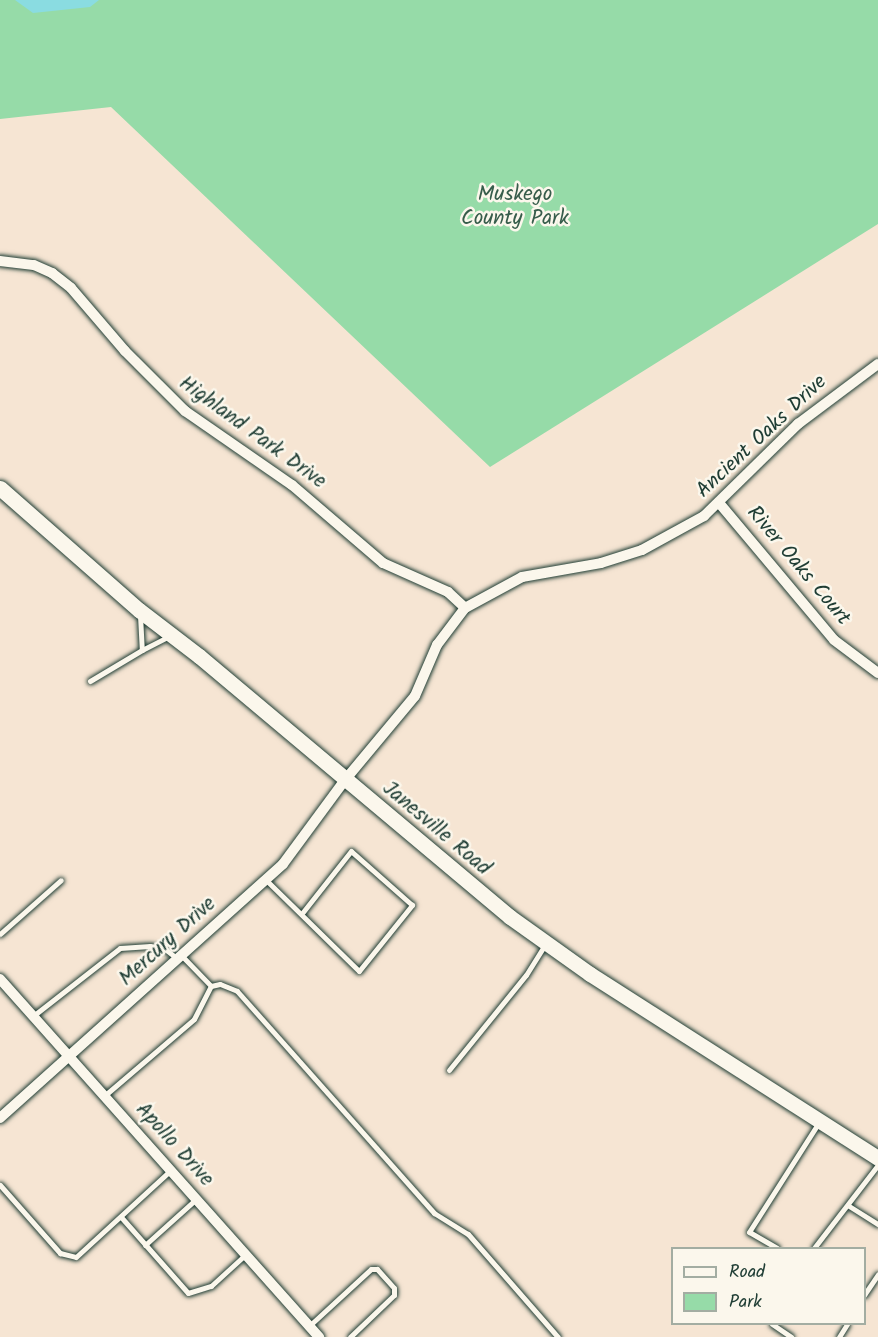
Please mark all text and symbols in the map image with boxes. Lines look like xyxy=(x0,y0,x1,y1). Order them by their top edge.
park label: Muskego County Park xyxy=(461,182,569,232)
street label: Ancient Oaks Drive xyxy=(692,370,832,504)
street label: Highland Park Drive xyxy=(174,371,330,495)
street label: River Oaks Court xyxy=(741,501,855,631)
street label: Janesville Road xyxy=(377,776,495,882)
street label: Mercury Drive xyxy=(114,892,222,992)
street label: Apollo Drive xyxy=(130,1098,218,1192)
legend xyxy=(671,1247,866,1325)
text: Road xyxy=(729,1258,765,1287)
text: Park xyxy=(729,1288,762,1317)

